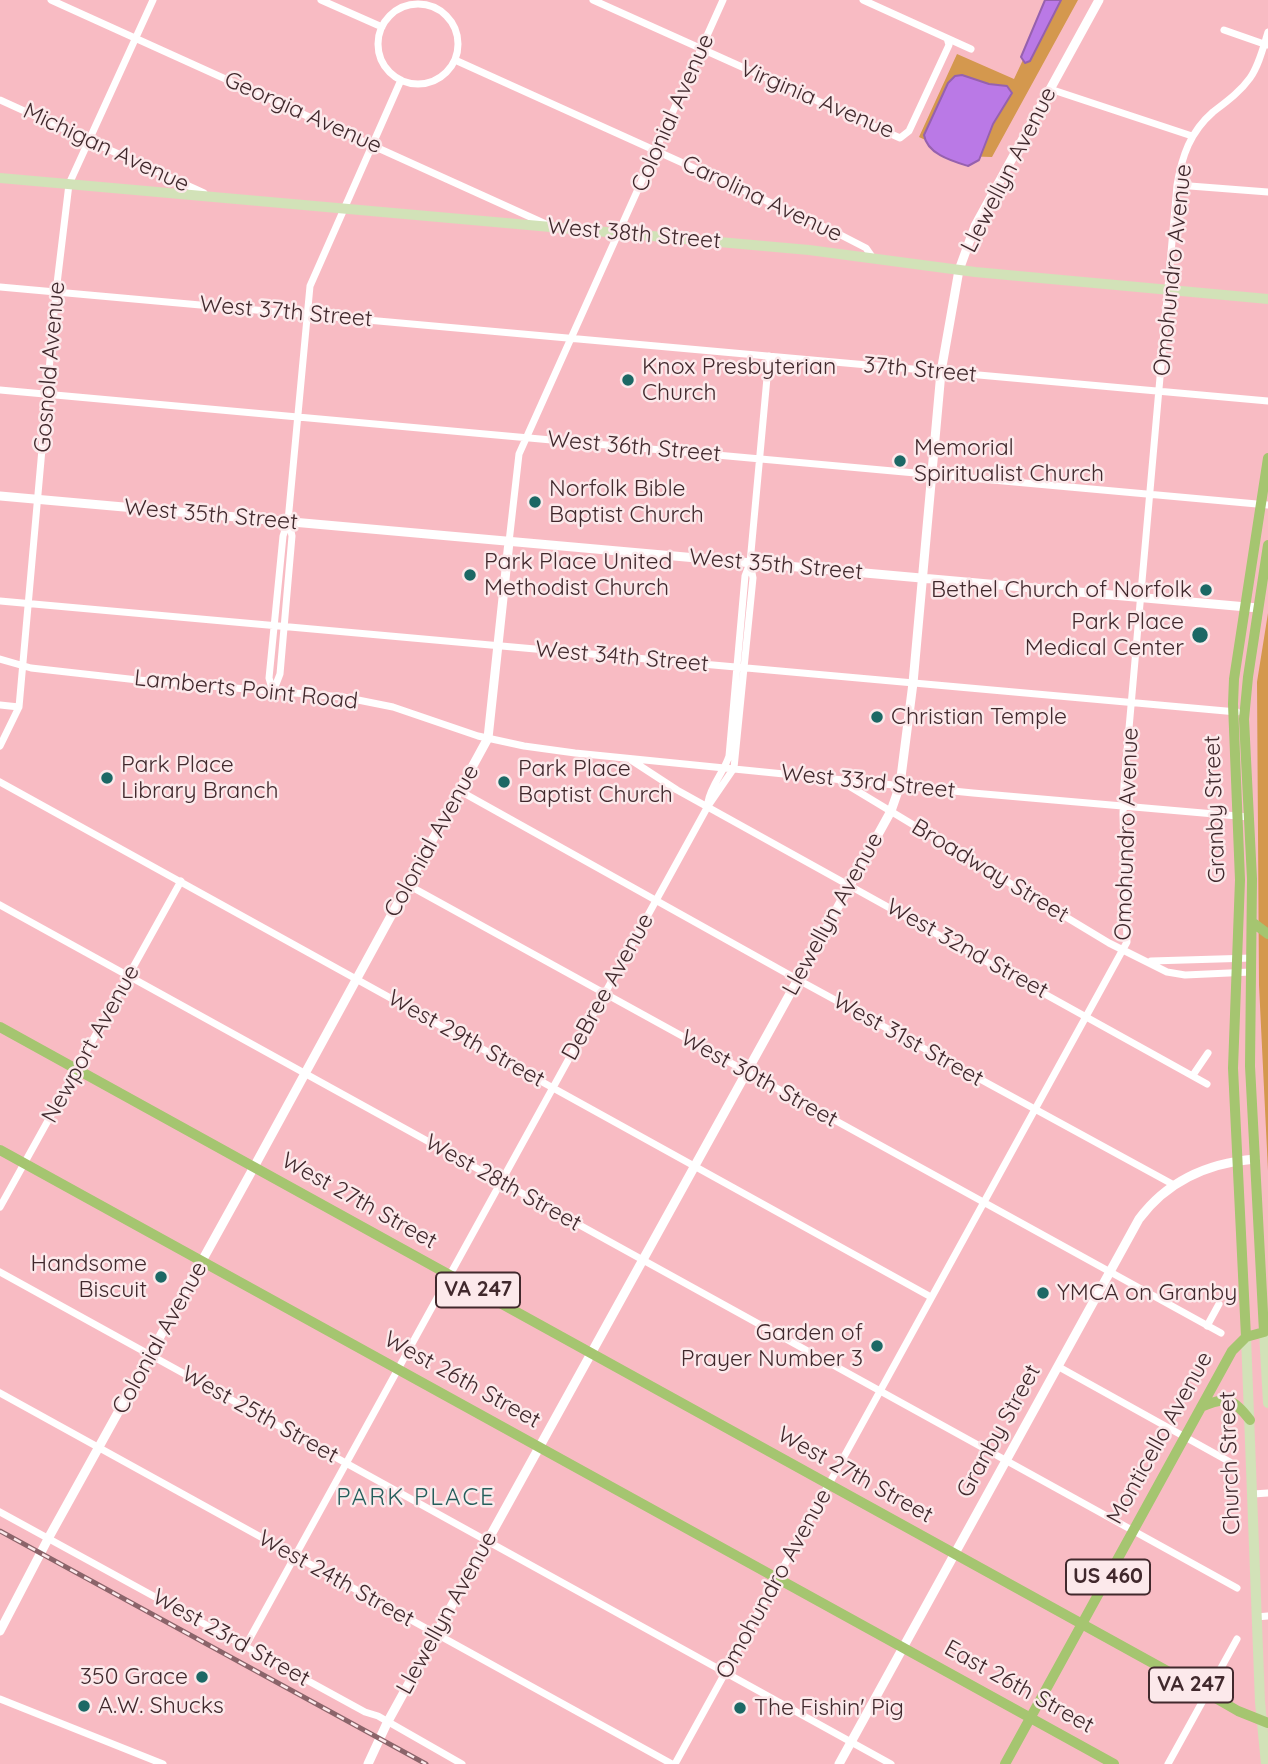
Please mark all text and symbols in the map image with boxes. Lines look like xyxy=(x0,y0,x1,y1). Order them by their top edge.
street label: Colonial Avenue xyxy=(626,30,720,196)
street label: Virginia Avenue xyxy=(736,55,898,145)
street label: Georgia Avenue xyxy=(220,66,386,160)
street label: Llewellyn Avenue xyxy=(955,83,1063,257)
street label: Michigan Avenue xyxy=(18,97,194,199)
street label: Carolina Avenue xyxy=(678,150,846,248)
street label: Omohundro Avenue xyxy=(1148,163,1198,377)
street label: West 38th Street xyxy=(546,213,722,255)
street label: Gosnold Avenue xyxy=(29,280,71,454)
street label: West 37th Street xyxy=(198,291,374,333)
street label: 37th Street xyxy=(862,351,978,389)
place label: Knox Presbyterian Church xyxy=(642,353,836,407)
marker: Knox Presbyterian Church xyxy=(620,372,636,388)
street label: West 36th Street xyxy=(546,426,722,468)
place label: Memorial Spiritualist Church xyxy=(914,434,1104,488)
marker: Memorial Spiritualist Church xyxy=(892,453,908,469)
place label: Norfolk Bible Baptist Church xyxy=(549,475,704,529)
street label: West 35th Street xyxy=(123,494,299,536)
marker: Norfolk Bible Baptist Church xyxy=(527,494,543,510)
street label: West 35th Street xyxy=(688,544,864,586)
place label: Park Place United Methodist Church xyxy=(484,548,672,602)
marker: Park Place United Methodist Church xyxy=(462,567,478,583)
place label: Bethel Church of Norfolk xyxy=(931,576,1192,604)
marker: Bethel Church of Norfolk xyxy=(1198,582,1214,598)
place label: Park Place Medical Center xyxy=(1025,608,1184,662)
marker: Park Place Medical Center xyxy=(1190,625,1210,645)
street label: West 34th Street xyxy=(534,636,710,678)
street label: Lamberts Point Road xyxy=(133,665,359,715)
place label: Christian Temple xyxy=(891,703,1067,731)
marker: Christian Temple xyxy=(869,709,885,725)
street label: Omohundro Avenue xyxy=(1109,727,1145,941)
street label: Granby Street xyxy=(1199,735,1231,883)
place label: Park Place Library Branch xyxy=(121,751,279,805)
place label: Park Place Baptist Church xyxy=(518,755,673,809)
street label: West 33rd Street xyxy=(779,759,957,805)
street label: Colonial Avenue xyxy=(379,760,485,922)
marker: Park Place Library Branch xyxy=(99,770,115,786)
marker: Park Place Baptist Church xyxy=(496,774,512,790)
street label: Broadway Street xyxy=(906,813,1074,929)
street label: Llewellyn Avenue xyxy=(777,828,889,1000)
street label: West 32nd Street xyxy=(881,893,1053,1005)
street label: DeBree Avenue xyxy=(556,909,660,1065)
street label: Newport Avenue xyxy=(36,960,146,1128)
street label: West 29th Street xyxy=(383,984,549,1094)
street label: West 31st Street xyxy=(828,987,988,1093)
street label: West 30th Street xyxy=(676,1024,842,1134)
street label: West 28th Street xyxy=(420,1129,586,1237)
street label: West 27th Street xyxy=(276,1147,442,1255)
place label: Handsome Biscuit xyxy=(31,1250,147,1304)
street label: Colonial Avenue xyxy=(107,1257,213,1419)
marker: Handsome Biscuit xyxy=(153,1269,169,1285)
road number: VA 247 xyxy=(436,1272,520,1308)
place label: YMCA on Granby xyxy=(1057,1279,1237,1307)
marker: YMCA on Granby xyxy=(1035,1285,1051,1301)
place label: Garden of Prayer Number 3 xyxy=(681,1319,863,1373)
street label: West 26th Street xyxy=(379,1326,545,1434)
marker: Garden of Prayer Number 3 xyxy=(869,1338,885,1354)
street label: Monticello Avenue xyxy=(1101,1347,1219,1529)
street label: Granby Street xyxy=(951,1360,1047,1502)
street label: West 25th Street xyxy=(177,1361,343,1469)
street label: Church Street xyxy=(1214,1391,1246,1535)
street label: West 27th Street xyxy=(772,1421,938,1529)
district label: PARK PLACE xyxy=(338,1484,494,1512)
street label: Omohundro Avenue xyxy=(710,1484,838,1684)
street label: West 24th Street xyxy=(253,1525,419,1633)
street label: Llewellyn Avenue xyxy=(391,1527,503,1699)
road number: US 460 xyxy=(1066,1560,1150,1594)
street label: West 23rd Street xyxy=(147,1583,315,1693)
street label: East 26th Street xyxy=(939,1634,1099,1740)
place label: 350 Grace xyxy=(80,1663,188,1691)
road number: VA 247 xyxy=(1149,1668,1233,1702)
marker: 350 Grace xyxy=(194,1669,210,1685)
place label: A.W. Shucks xyxy=(98,1692,224,1720)
place label: The Fishin' Pig xyxy=(754,1694,904,1722)
marker: A.W. Shucks xyxy=(76,1698,92,1714)
marker: The Fishin' Pig xyxy=(732,1700,748,1716)

